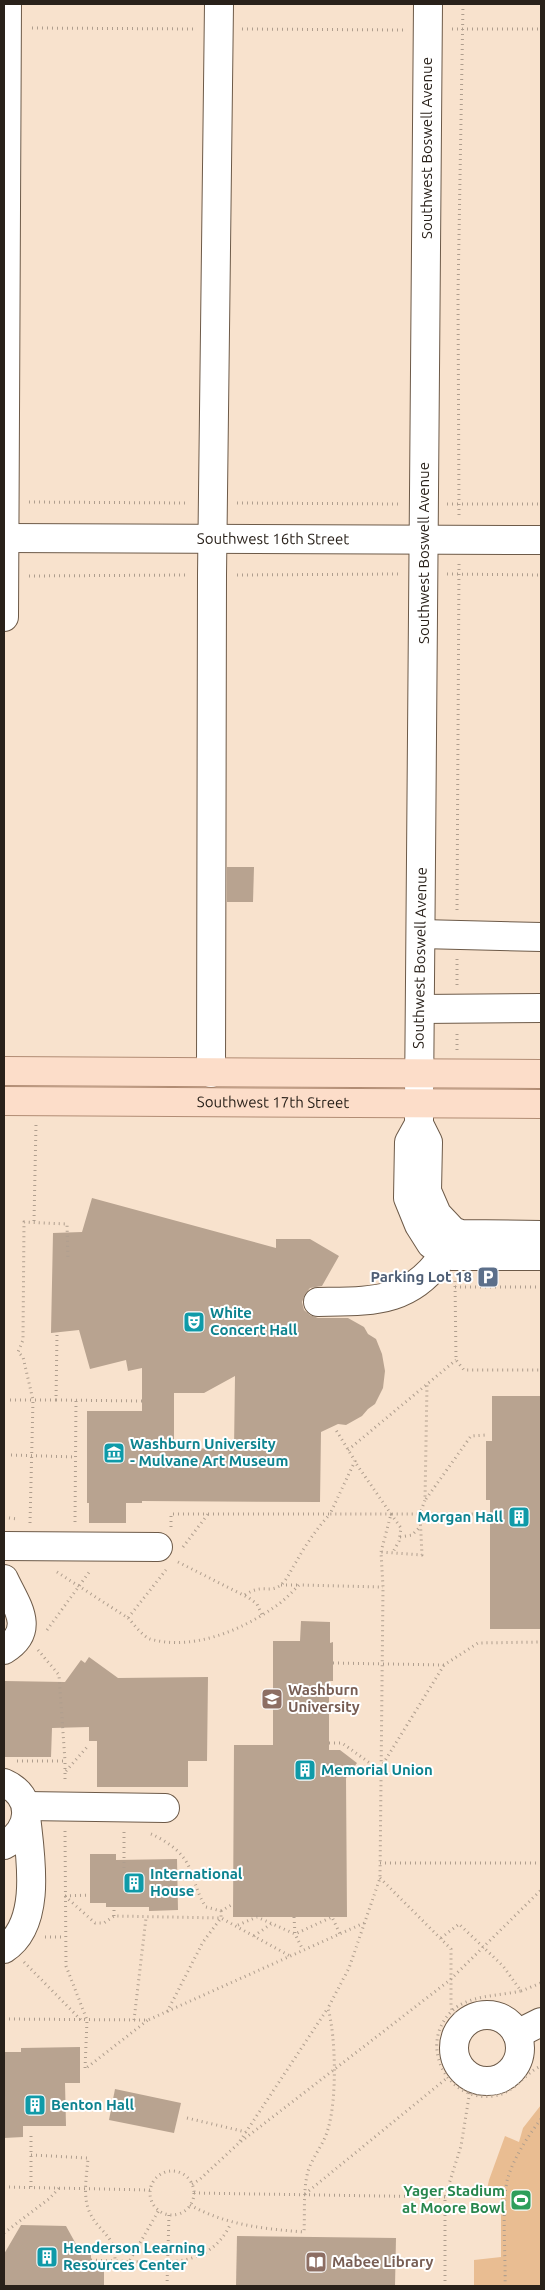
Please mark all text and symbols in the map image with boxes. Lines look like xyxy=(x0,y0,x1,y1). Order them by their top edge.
street label: Southwest Boswell Avenue xyxy=(418,57,435,239)
street label: Southwest Boswell Avenue xyxy=(415,462,432,644)
street label: Southwest 16th Street xyxy=(197,530,349,547)
street label: Southwest Boswell Avenue xyxy=(409,867,430,1049)
street label: Southwest 17th Street xyxy=(197,1093,349,1111)
parking icon: Parking Lot 18 xyxy=(476,1265,500,1289)
place label: Parking Lot 18 xyxy=(370,1268,472,1285)
place label: White Concert Hall xyxy=(210,1304,298,1338)
theatre icon: White Concert Hall xyxy=(182,1310,206,1334)
place label: Washburn University - Mulvane Art Museum xyxy=(130,1435,288,1469)
museum icon: Washburn University - Mulvane Art Museum xyxy=(102,1441,126,1465)
building icon: Morgan Hall xyxy=(507,1505,531,1529)
place label: Morgan Hall xyxy=(417,1508,503,1525)
place label: Washburn University xyxy=(288,1681,360,1715)
school or university icon: Washburn University xyxy=(260,1687,284,1711)
building icon: Memorial Union xyxy=(293,1758,317,1782)
place label: Memorial Union xyxy=(321,1761,433,1778)
place label: International House xyxy=(150,1865,243,1899)
building icon: International House xyxy=(122,1871,146,1895)
building icon: Benton Hall xyxy=(23,2093,47,2117)
place label: Benton Hall xyxy=(51,2096,135,2113)
place label: Yager Stadium at Moore Bowl xyxy=(402,2182,505,2216)
sports icon: Yager Stadium at Moore Bowl xyxy=(509,2188,533,2212)
place label: Henderson Learning Resources Center xyxy=(63,2239,205,2273)
building icon: Henderson Learning Resources Center xyxy=(35,2245,59,2269)
library icon: Mabee Library xyxy=(304,2250,328,2274)
place label: Mabee Library xyxy=(332,2253,434,2270)

